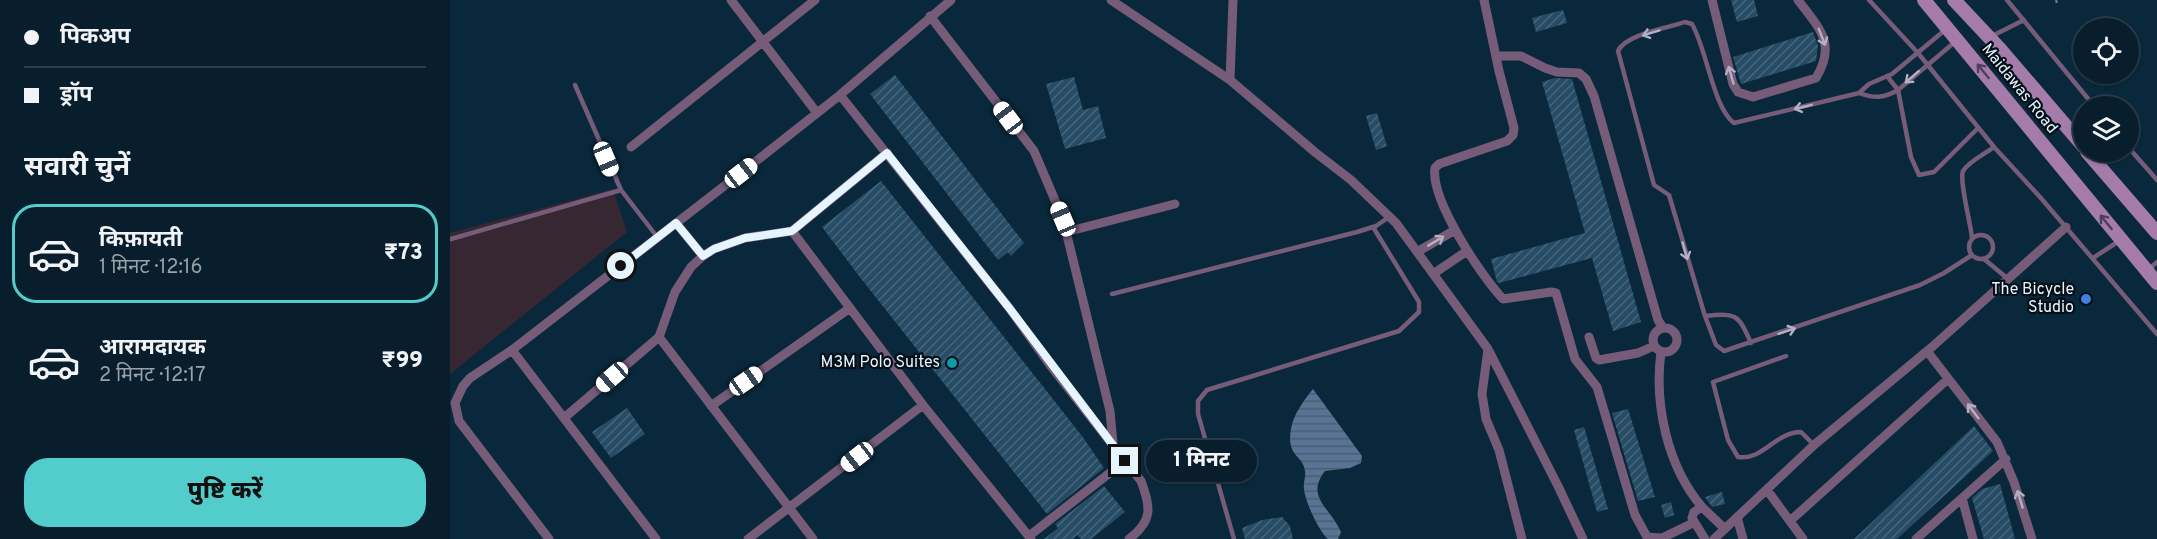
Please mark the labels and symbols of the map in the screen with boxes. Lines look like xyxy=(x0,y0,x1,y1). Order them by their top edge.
one-way arrow xyxy=(1817,27,1828,45)
one-way arrow xyxy=(1642,28,1661,39)
street label: Maidawas Road xyxy=(1977,40,2061,138)
one-way arrow xyxy=(1976,63,1989,79)
one-way arrow xyxy=(1724,66,1736,85)
one-way arrow xyxy=(1905,70,1920,84)
car xyxy=(990,98,1026,138)
one-way arrow xyxy=(1794,101,1813,113)
car xyxy=(591,139,621,179)
car xyxy=(721,155,761,191)
car xyxy=(1048,199,1078,239)
one-way arrow xyxy=(2099,215,2113,230)
one-way arrow xyxy=(1427,235,1444,247)
one-way arrow xyxy=(1680,241,1691,260)
route start xyxy=(607,252,634,279)
place label: The Bicycle Studio xyxy=(1991,280,2074,318)
marker: The Bicycle Studio xyxy=(2079,292,2093,306)
one-way arrow xyxy=(1777,324,1796,335)
place label: M3M Polo Suites xyxy=(821,353,940,373)
marker: M3M Polo Suites xyxy=(945,356,959,370)
car xyxy=(593,358,631,396)
car xyxy=(726,363,766,399)
one-way arrow xyxy=(1966,403,1979,419)
car xyxy=(837,439,877,475)
callout: 1 मिनट xyxy=(1146,440,1257,482)
route end xyxy=(1111,447,1138,474)
one-way arrow xyxy=(2014,490,2025,509)

